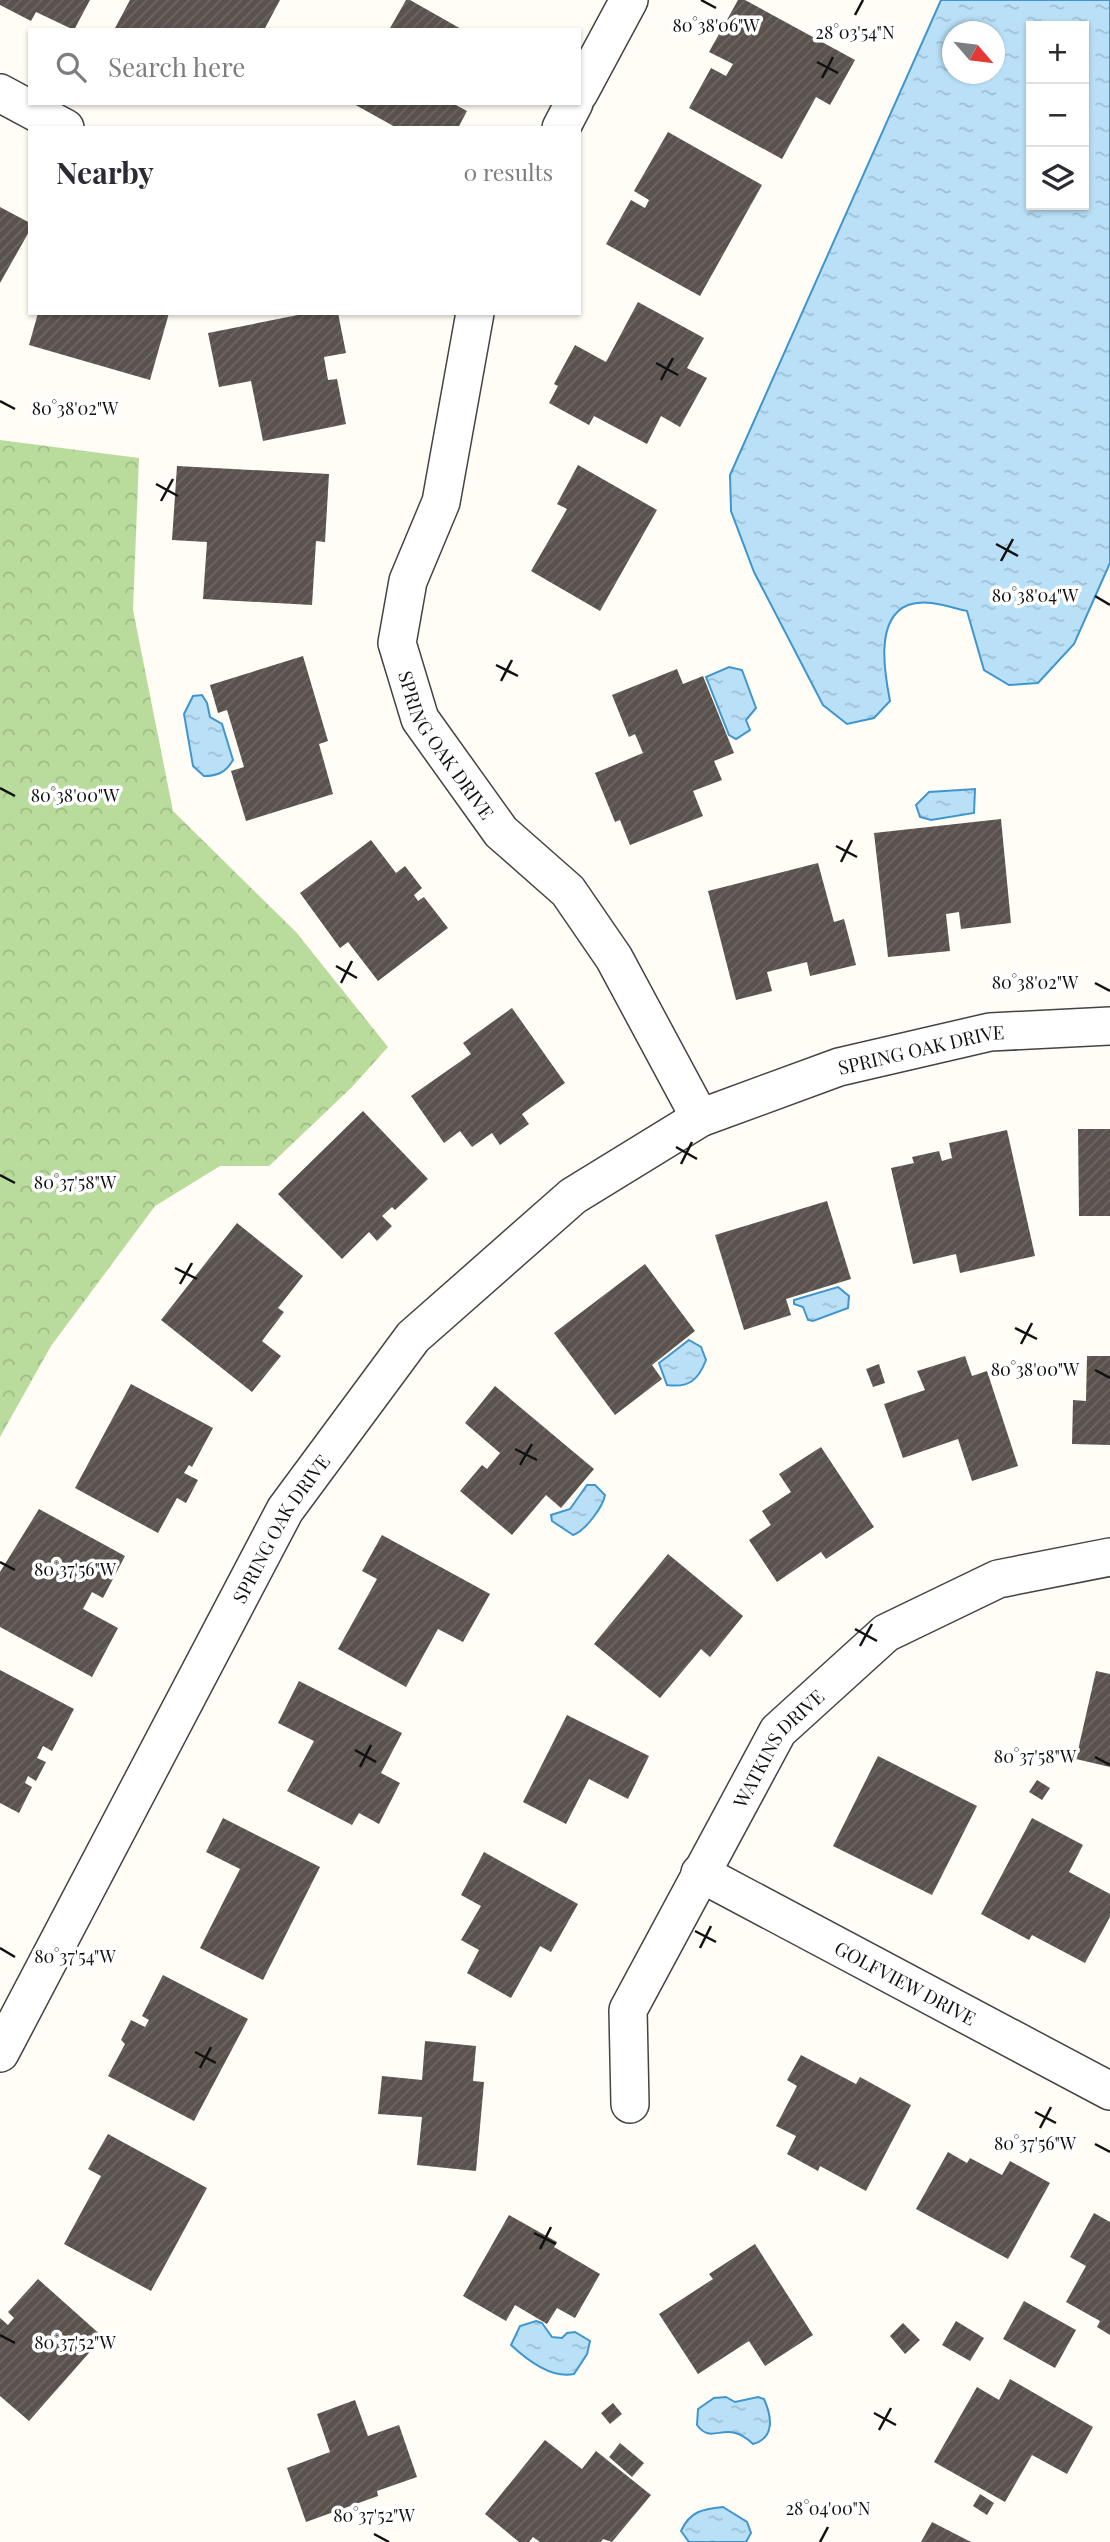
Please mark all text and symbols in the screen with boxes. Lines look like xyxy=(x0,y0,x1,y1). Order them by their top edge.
text: 80°38'06"W xyxy=(672,13,760,37)
text: 28°03'54"N xyxy=(815,20,895,44)
north arrow xyxy=(942,21,1005,84)
map controls xyxy=(1026,21,1089,210)
button: + xyxy=(1026,21,1089,84)
search box xyxy=(28,28,581,105)
icon: search xyxy=(52,48,90,86)
text: Search here xyxy=(108,49,245,84)
button: − xyxy=(1026,84,1089,147)
button: layers xyxy=(1026,147,1089,210)
text: Nearby xyxy=(56,152,154,192)
text: 0 results xyxy=(463,156,553,187)
text: 80°38'02"W xyxy=(32,396,119,420)
text: 80°38'04"W xyxy=(992,583,1079,607)
street label: SPRING OAK DRIVE xyxy=(393,667,500,824)
text: 80°38'00"W xyxy=(31,783,120,807)
text: 80°38'02"W xyxy=(992,970,1079,994)
street label: SPRING OAK DRIVE xyxy=(835,1018,1005,1080)
text: 80°37'58"W xyxy=(34,1170,117,1194)
text: 80°38'00"W xyxy=(991,1357,1080,1381)
street label: SPRING OAK DRIVE xyxy=(226,1449,335,1607)
text: 80°37'56"W xyxy=(34,1557,117,1581)
street label: WATKINS DRIVE xyxy=(726,1683,829,1813)
text: 80°37'58"W xyxy=(994,1744,1077,1768)
street label: GOLFVIEW DRIVE xyxy=(831,1934,981,2031)
text: 80°37'54"W xyxy=(34,1944,116,1968)
text: 80°37'56"W xyxy=(994,2131,1077,2155)
text: 80°37'52"W xyxy=(34,2330,116,2354)
text: 28°04'00"N xyxy=(785,2496,871,2520)
text: 80°37'52"W xyxy=(333,2503,415,2527)

